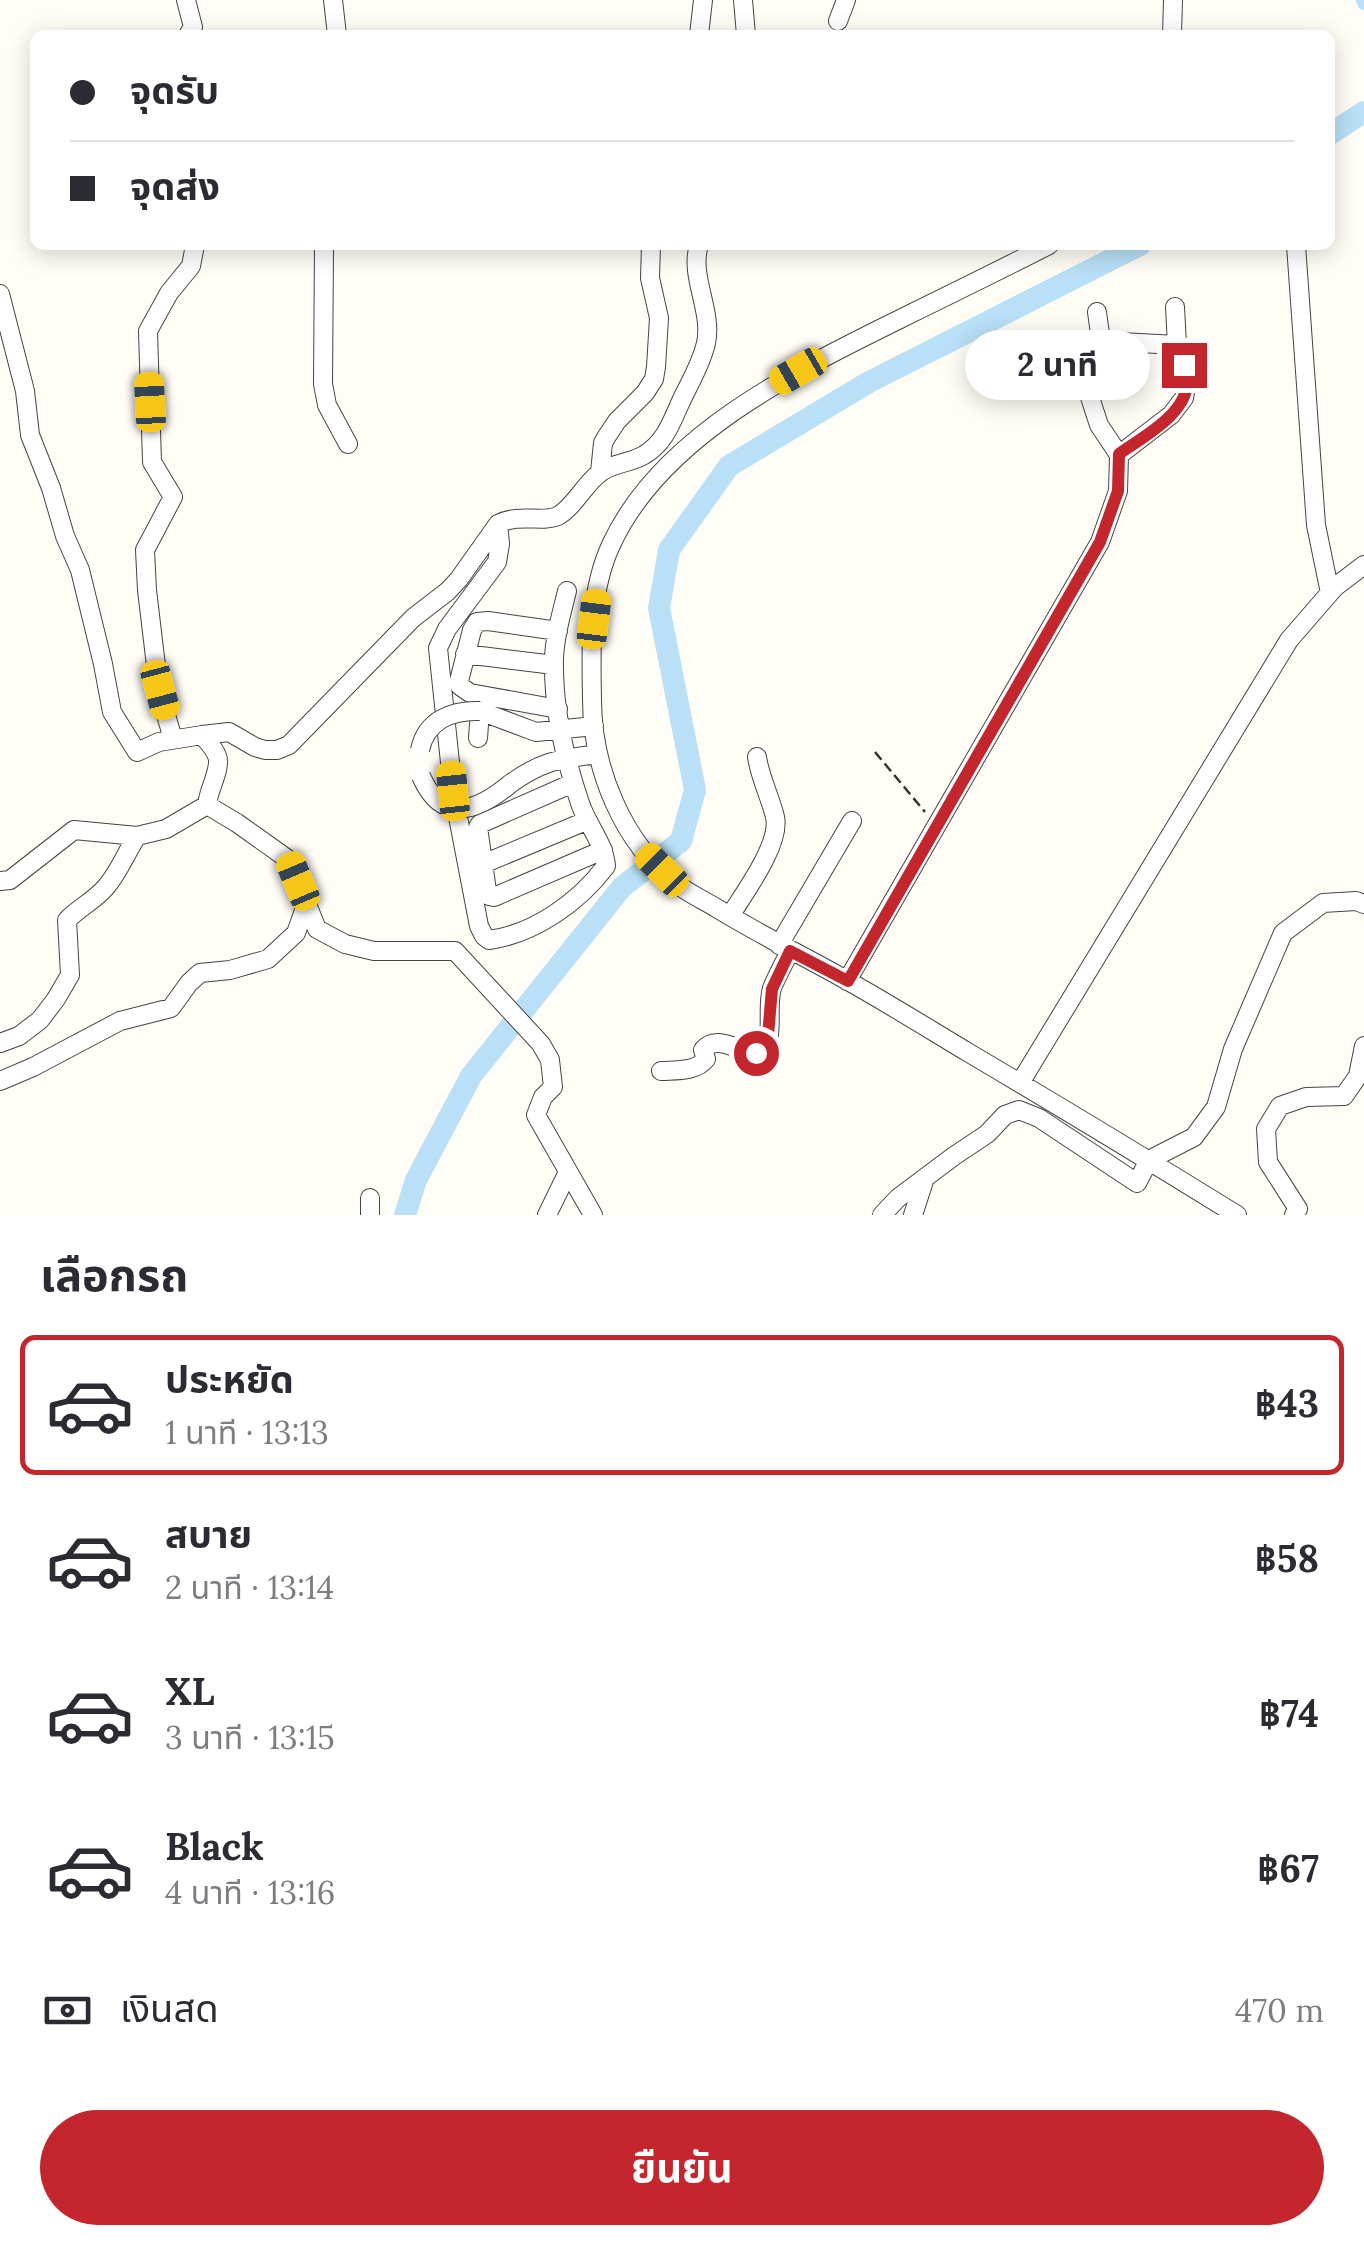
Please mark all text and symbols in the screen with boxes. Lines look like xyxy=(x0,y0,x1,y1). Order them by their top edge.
text: จุดรับ xyxy=(130,66,219,114)
text: จุดส่ง xyxy=(130,162,220,210)
callout: 2 นาที xyxy=(964,330,1149,400)
car xyxy=(765,343,831,399)
route end xyxy=(1162,343,1207,388)
text: 2 นาที xyxy=(1017,344,1098,385)
car xyxy=(133,371,167,433)
car xyxy=(575,587,613,651)
car xyxy=(138,657,182,723)
car xyxy=(435,760,471,822)
car xyxy=(630,838,694,902)
car xyxy=(272,848,324,914)
route start xyxy=(734,1031,779,1076)
text: เลือกรถ xyxy=(40,1246,188,1303)
text: ประหยัด xyxy=(165,1355,294,1403)
icon: car xyxy=(45,1360,135,1450)
text: ฿43 xyxy=(1255,1379,1319,1427)
text: 1 นาที · 13:13 xyxy=(165,1412,329,1453)
text: สบาย xyxy=(165,1510,252,1558)
icon: car xyxy=(45,1515,135,1605)
text: ฿58 xyxy=(1255,1534,1319,1582)
text: 2 นาที · 13:14 xyxy=(165,1567,334,1608)
text: XL xyxy=(165,1667,215,1715)
icon: car xyxy=(45,1670,135,1760)
text: ฿74 xyxy=(1259,1689,1319,1737)
text: 3 นาที · 13:15 xyxy=(165,1717,335,1758)
text: Black xyxy=(165,1822,264,1870)
icon: car xyxy=(45,1825,135,1915)
text: ฿67 xyxy=(1257,1844,1319,1892)
text: 4 นาที · 13:16 xyxy=(165,1872,335,1913)
icon: cash xyxy=(40,1983,95,2038)
text: เงินสด xyxy=(120,1984,219,2032)
text: 470 m xyxy=(1235,1990,1324,2031)
button: ยืนยัน xyxy=(40,2110,1324,2225)

